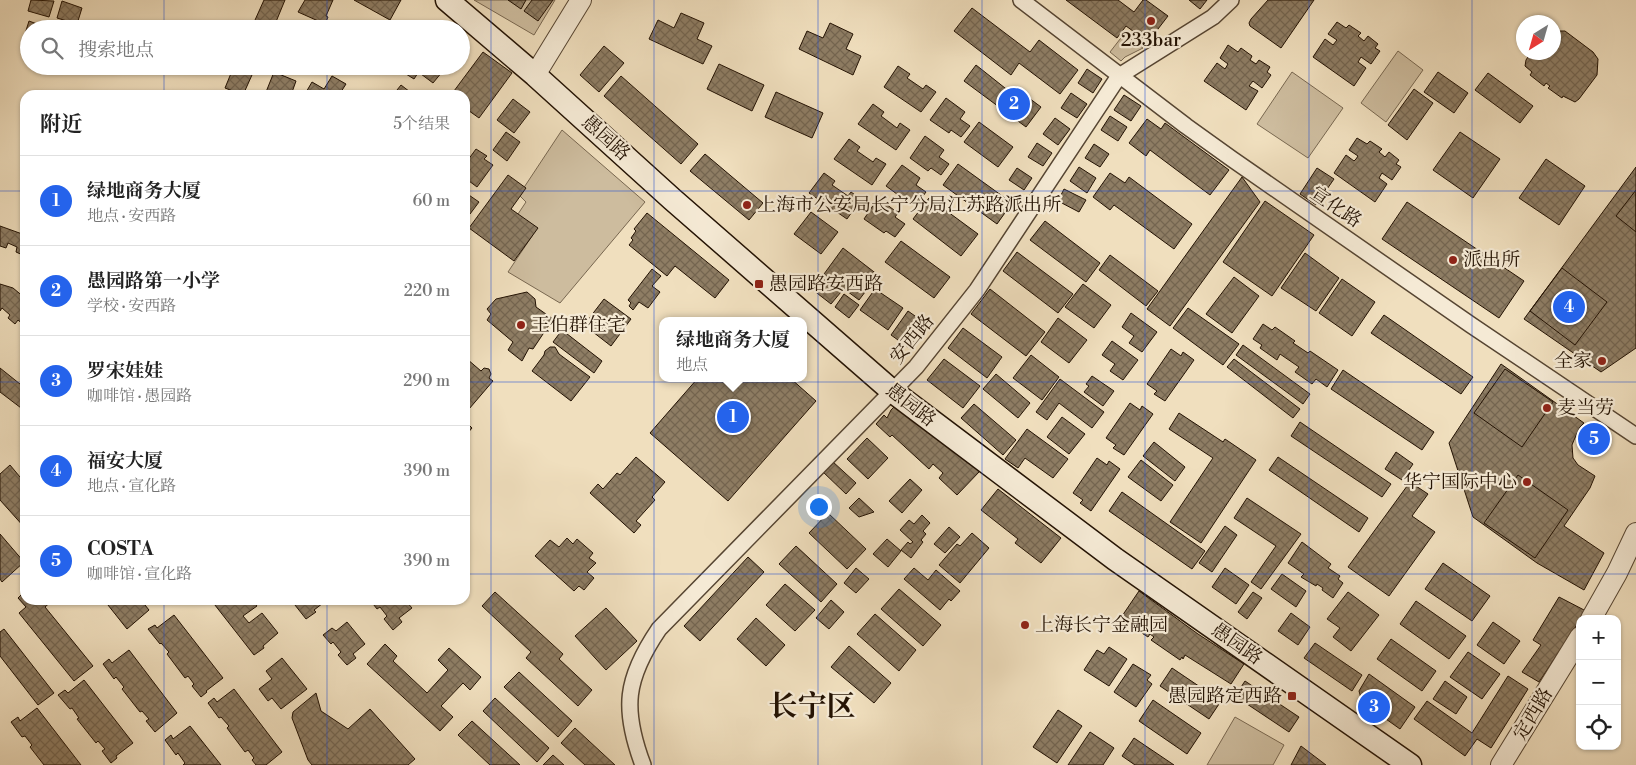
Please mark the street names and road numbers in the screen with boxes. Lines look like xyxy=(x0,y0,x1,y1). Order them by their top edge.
street label: 愚园路 xyxy=(577,110,635,166)
street label: 宣化路 xyxy=(1306,181,1366,233)
street label: 安西路 xyxy=(885,309,939,369)
street label: 愚园路 xyxy=(881,378,941,432)
street label: 愚园路 xyxy=(1207,618,1267,670)
street label: 定西路 xyxy=(1508,683,1558,745)

